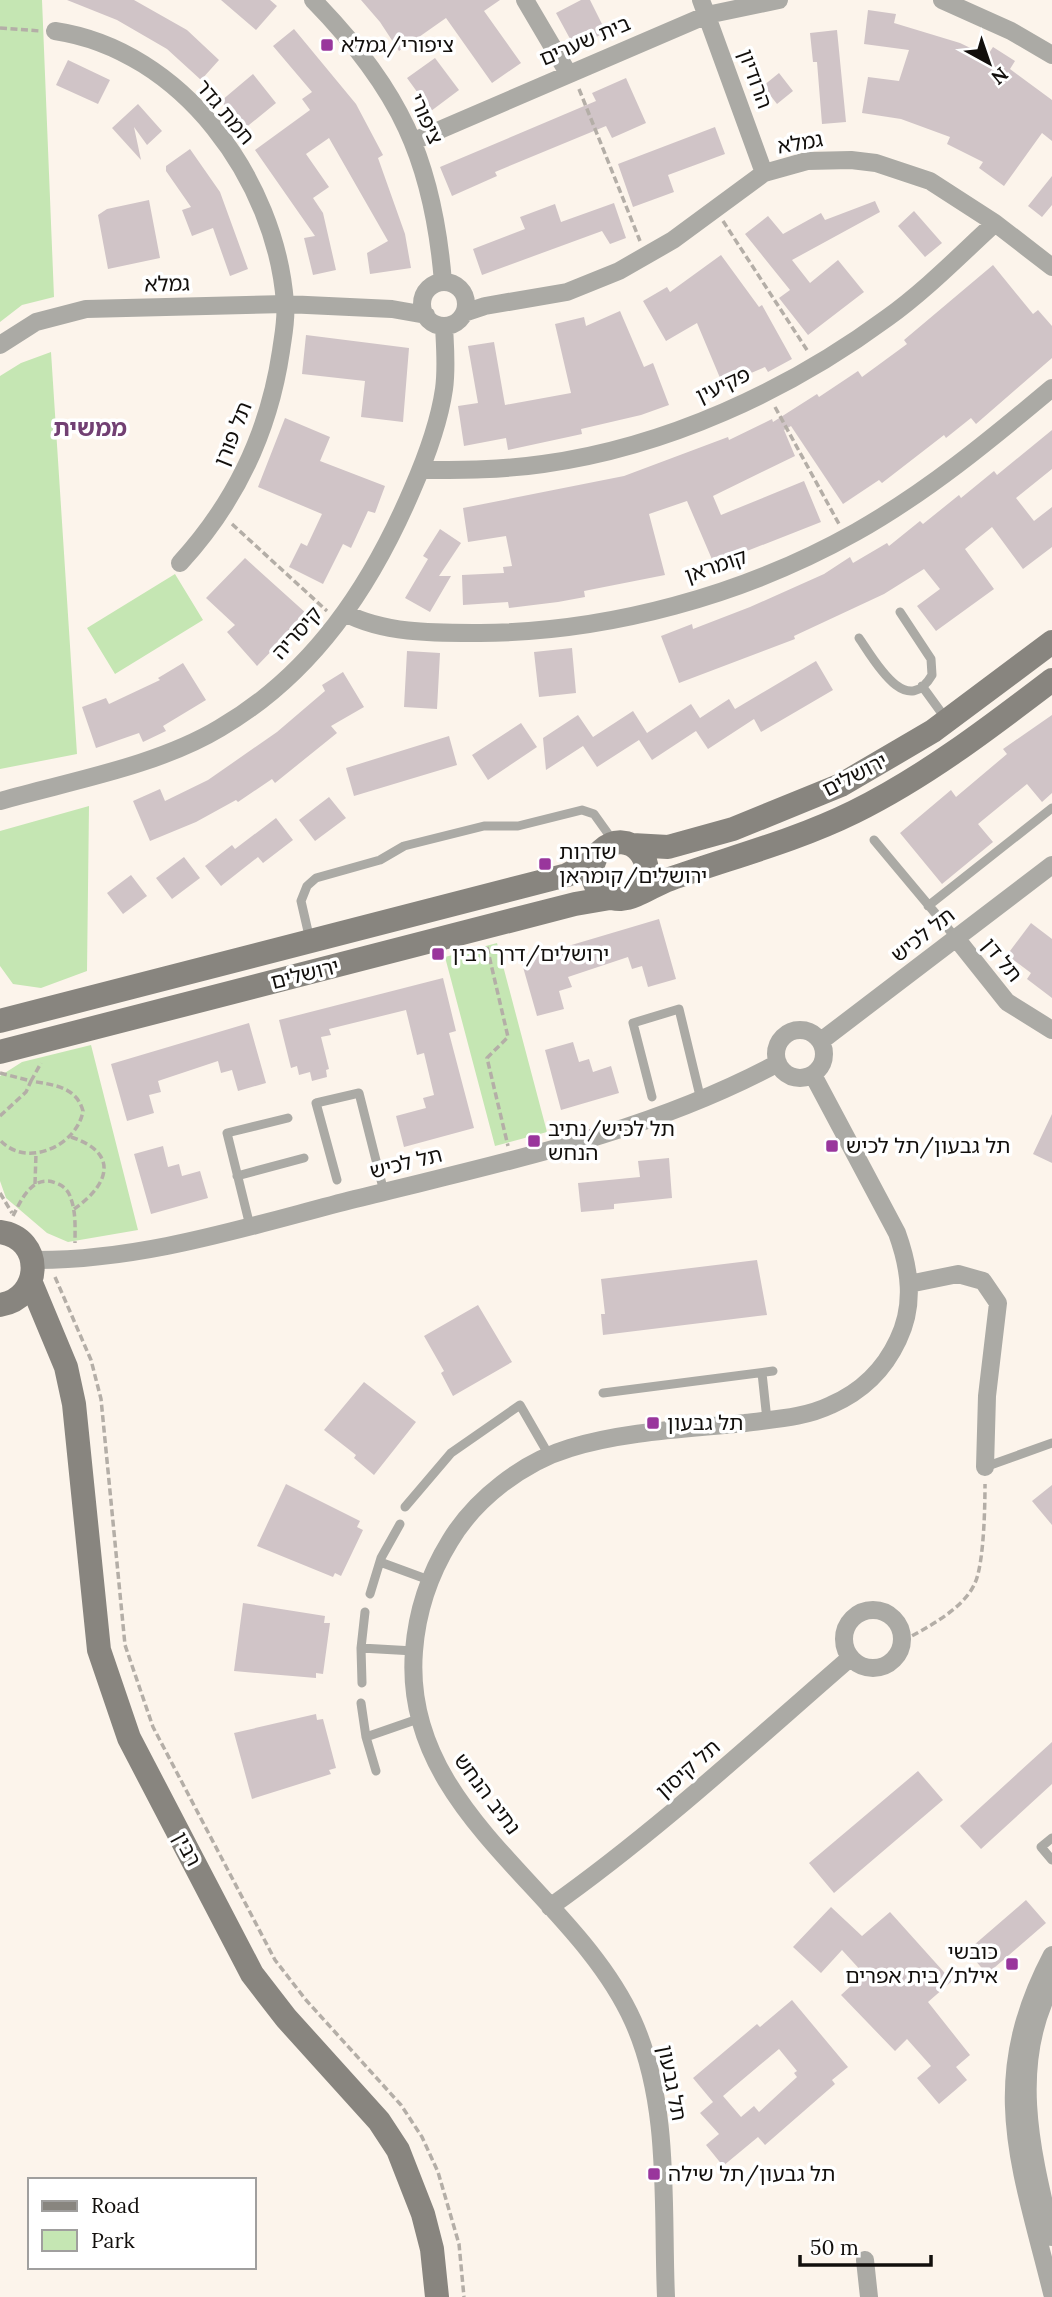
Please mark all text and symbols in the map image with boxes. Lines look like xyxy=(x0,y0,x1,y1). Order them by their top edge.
street label: בית שערים xyxy=(535,9,634,72)
north arrow xyxy=(954,28,1024,98)
place label: ציפורי/גמלא xyxy=(341,31,454,58)
marker: ציפורי/גמלא xyxy=(319,37,335,53)
street label: הרודיון xyxy=(732,45,779,112)
text: N xyxy=(986,62,1013,90)
street label: חמת גדר xyxy=(190,73,261,150)
street label: ציפורי xyxy=(403,89,450,148)
street label: גמלא xyxy=(775,125,825,160)
street label: גמלא xyxy=(144,270,190,297)
street label: פקיעין xyxy=(691,360,755,409)
street label: תל פורן xyxy=(207,398,258,470)
district label: ממשית xyxy=(53,413,127,442)
street label: קומראן xyxy=(681,542,751,589)
street label: קיסריה xyxy=(266,600,328,665)
street label: ירושלים xyxy=(818,747,892,802)
place label: שדרות ירושלים/קומראן xyxy=(559,838,707,889)
marker: שדרות ירושלים/קומראן xyxy=(537,856,553,872)
street label: תל לכיש xyxy=(885,901,960,968)
street label: תל דן xyxy=(976,932,1028,987)
place label: ירושלים/דרך רבין xyxy=(452,940,609,967)
marker: ירושלים/דרך רבין xyxy=(430,946,446,962)
street label: ירושלים xyxy=(268,952,342,995)
place label: תל לכיש/נתיב הנחש xyxy=(548,1115,675,1166)
place label: תל גבעון/תל לכיש xyxy=(846,1132,1010,1159)
marker: תל לכיש/נתיב הנחש xyxy=(526,1133,542,1149)
marker: תל גבעון/תל לכיש xyxy=(824,1138,840,1154)
street label: תל לכיש xyxy=(367,1141,445,1185)
place label: תל גבעון xyxy=(667,1409,743,1436)
marker: תל גבעון xyxy=(645,1415,661,1431)
street label: תל קיסון xyxy=(650,1733,725,1804)
street label: נתיב הנחש xyxy=(448,1748,527,1840)
street label: רבין xyxy=(167,1827,208,1871)
place label: כובשי אילת/בית אפרים xyxy=(845,1938,998,1989)
marker: כובשי אילת/בית אפרים xyxy=(1004,1956,1020,1972)
street label: תל גבעון xyxy=(652,2043,693,2123)
place label: תל גבעון/תל שילה xyxy=(668,2160,835,2187)
marker: תל גבעון/תל שילה xyxy=(646,2166,662,2182)
legend xyxy=(28,2178,256,2269)
text: Road xyxy=(91,2192,140,2219)
scale bar xyxy=(800,2224,931,2268)
text: Park xyxy=(91,2227,135,2254)
text: 50 m xyxy=(810,2234,859,2261)

